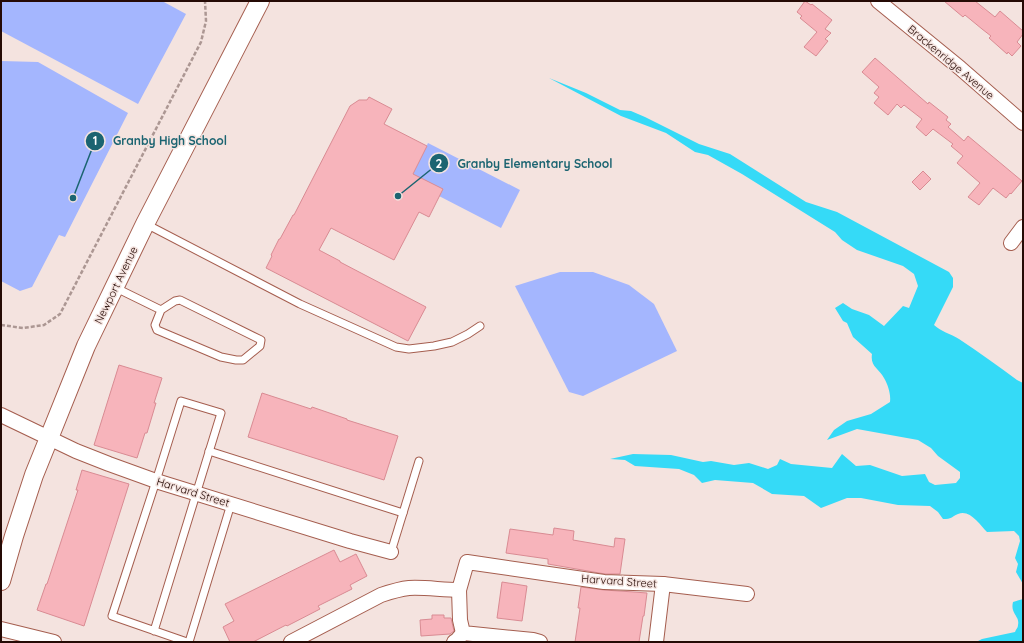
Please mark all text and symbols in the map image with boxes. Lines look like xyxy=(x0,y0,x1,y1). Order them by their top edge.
street label: Brackenridge Avenue xyxy=(905,22,997,102)
callout: Granby High School xyxy=(85,129,235,153)
text: 1 xyxy=(93,133,97,148)
text: Granby High School xyxy=(113,133,227,148)
callout: Granby Elementary School xyxy=(429,151,620,175)
text: 2 xyxy=(436,156,443,171)
text: Granby Elementary School xyxy=(457,156,613,171)
street label: Newport Avenue xyxy=(91,244,141,326)
street label: Harvard Street xyxy=(155,474,231,510)
street label: Harvard Street xyxy=(581,571,657,591)

